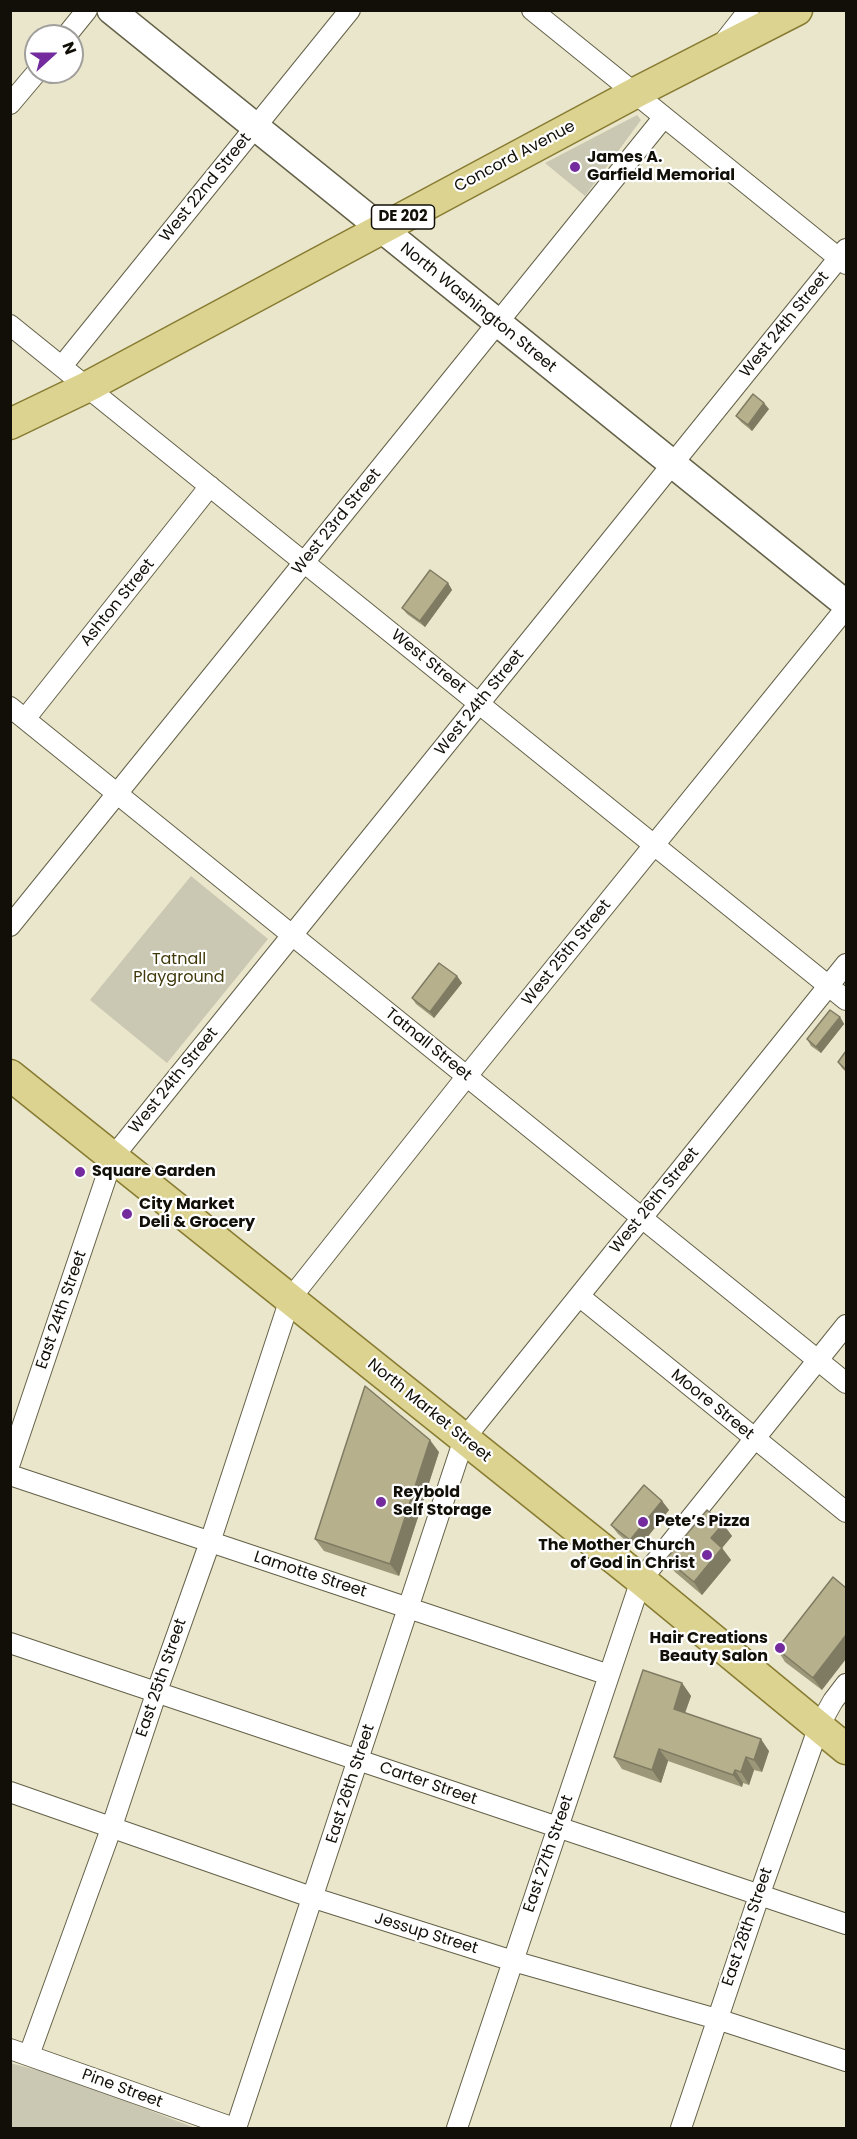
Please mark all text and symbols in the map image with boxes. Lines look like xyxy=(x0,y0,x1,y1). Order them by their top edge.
north arrow xyxy=(24,24,84,84)
text: N xyxy=(57,38,82,58)
street label: Concord Avenue xyxy=(451,117,579,197)
street label: West 22nd Street xyxy=(156,130,256,246)
place label: James A. Garfield Memorial xyxy=(587,148,735,186)
marker: James A. Garfield Memorial xyxy=(568,160,582,174)
road number: DE 202 xyxy=(372,205,434,229)
street label: North Washington Street xyxy=(396,239,560,377)
street label: West 24th Street xyxy=(736,268,834,382)
street label: West 23rd Street xyxy=(288,465,386,579)
street label: Ashton Street xyxy=(77,555,159,651)
street label: West Street xyxy=(387,626,469,698)
street label: West 24th Street xyxy=(431,646,529,760)
street label: West 25th Street xyxy=(519,896,615,1010)
park label: Tatnall Playground xyxy=(133,950,225,988)
street label: Tatnall Street xyxy=(381,1004,475,1086)
street label: West 24th Street xyxy=(125,1024,223,1138)
street label: West 26th Street xyxy=(606,1144,704,1258)
place label: Square Garden xyxy=(92,1162,216,1182)
marker: Square Garden xyxy=(73,1165,87,1179)
place label: City Market Deli & Grocery xyxy=(139,1195,255,1233)
marker: City Market Deli & Grocery xyxy=(120,1207,134,1221)
street label: East 24th Street xyxy=(33,1248,91,1372)
street label: North Market Street xyxy=(363,1355,495,1467)
street label: Moore Street xyxy=(667,1366,757,1444)
place label: Reybold Self Storage xyxy=(393,1483,492,1521)
marker: Reybold Self Storage xyxy=(374,1495,388,1509)
place label: Pete’s Pizza xyxy=(655,1512,750,1532)
marker: Pete’s Pizza xyxy=(636,1515,650,1529)
place label: The Mother Church of God in Christ xyxy=(538,1536,695,1574)
street label: Lamotte Street xyxy=(251,1548,369,1602)
marker: The Mother Church of God in Christ xyxy=(700,1548,714,1562)
street label: East 25th Street xyxy=(133,1616,191,1740)
place label: Hair Creations Beauty Salon xyxy=(650,1629,768,1667)
marker: Hair Creations Beauty Salon xyxy=(773,1641,787,1655)
street label: East 26th Street xyxy=(323,1722,379,1846)
street label: Carter Street xyxy=(377,1758,479,1810)
street label: East 27th Street xyxy=(520,1793,578,1915)
street label: East 28th Street xyxy=(719,1865,777,1989)
street label: Jessup Street xyxy=(372,1909,480,1959)
street label: Pine Street xyxy=(79,2066,165,2112)

